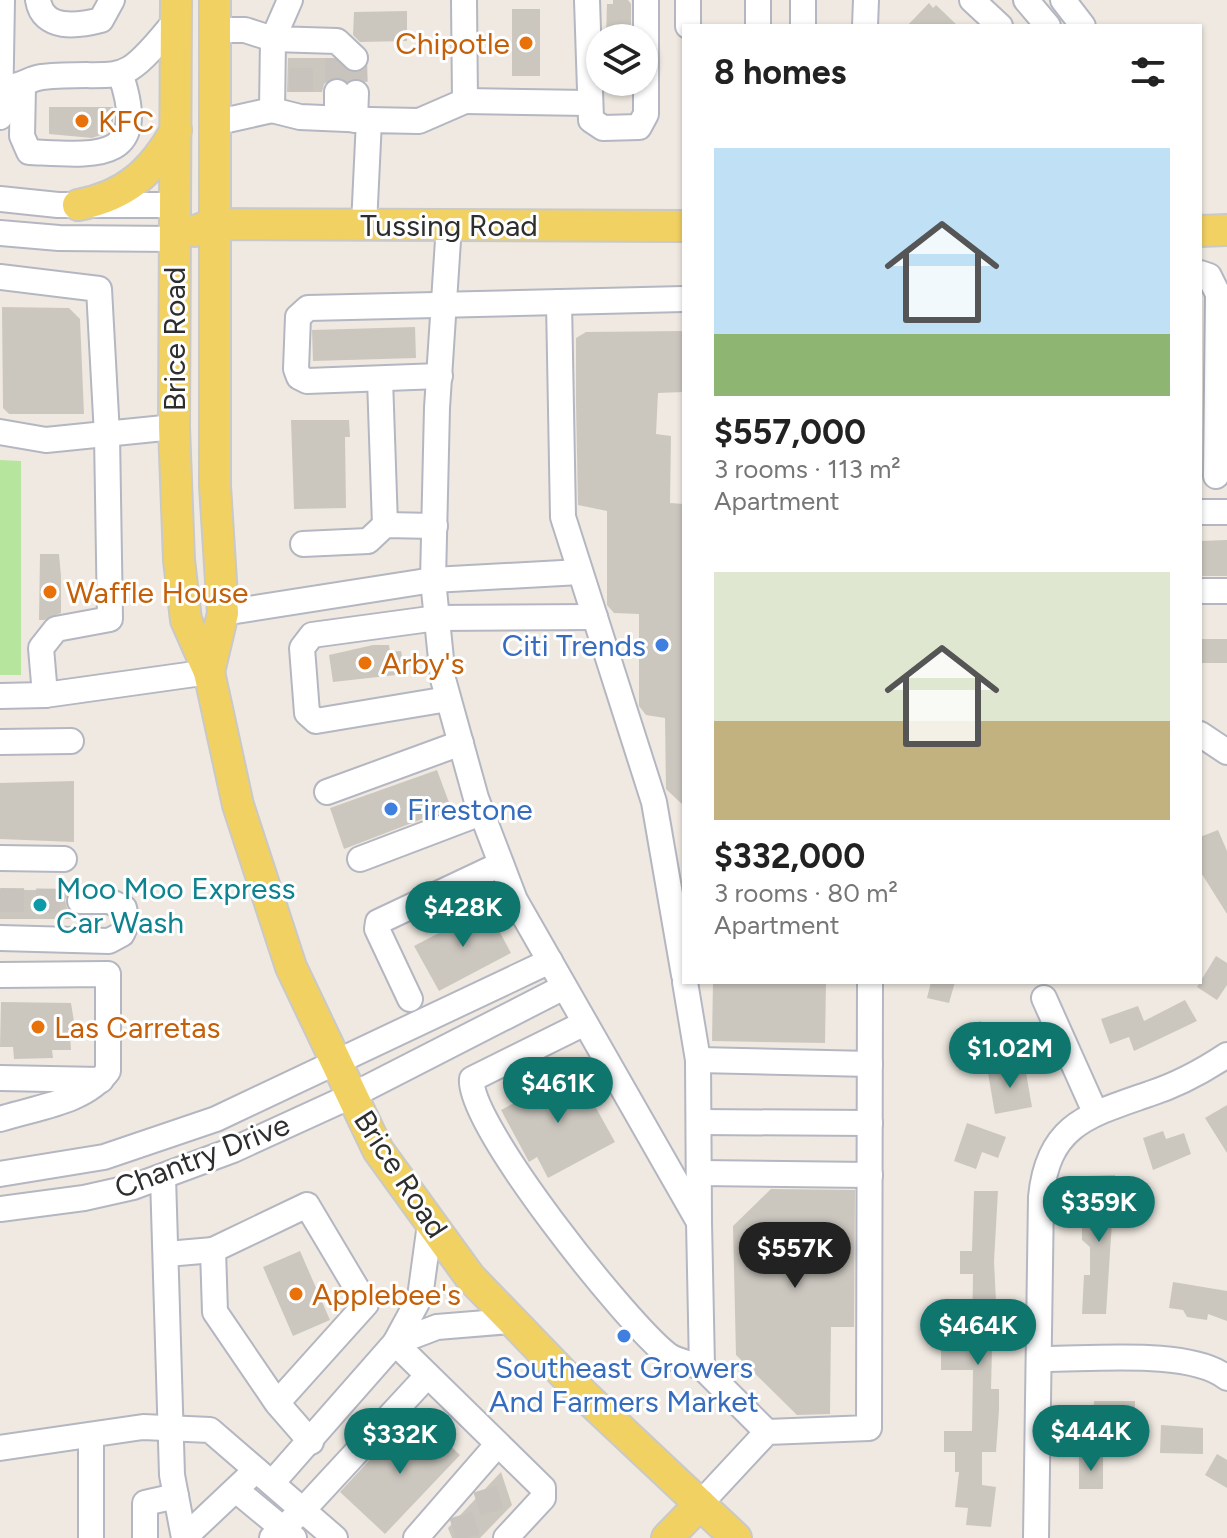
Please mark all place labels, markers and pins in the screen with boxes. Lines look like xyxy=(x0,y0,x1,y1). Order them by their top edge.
place label: Chipotle xyxy=(395,25,510,62)
marker: Chipotle xyxy=(517,34,535,52)
place label: KFC xyxy=(98,103,154,140)
marker: KFC xyxy=(73,112,91,130)
place label: Waffle House xyxy=(66,574,248,611)
marker: Waffle House xyxy=(41,583,59,601)
place label: Citi Trends xyxy=(502,627,646,664)
marker: Citi Trends xyxy=(653,636,671,654)
place label: Arby's xyxy=(381,645,464,682)
marker: Arby's xyxy=(356,654,374,672)
place label: Firestone xyxy=(407,791,533,828)
marker: Firestone xyxy=(382,800,400,818)
place label: Moo Moo Express Car Wash xyxy=(56,870,295,941)
pin: $428K xyxy=(407,881,519,949)
marker: Moo Moo Express Car Wash xyxy=(31,896,49,914)
place label: Las Carretas xyxy=(54,1009,220,1046)
marker: Las Carretas xyxy=(29,1018,47,1036)
pin: $1.02M xyxy=(945,1022,1075,1090)
pin: $461K xyxy=(502,1057,614,1125)
pin: $359K xyxy=(1043,1176,1155,1244)
pin: $557K xyxy=(739,1222,851,1290)
place label: Applebee's xyxy=(312,1276,461,1313)
marker: Applebee's xyxy=(287,1285,305,1303)
pin: $464K xyxy=(922,1299,1034,1367)
marker: Southeast Growers And Farmers Market xyxy=(615,1327,633,1345)
place label: Southeast Growers And Farmers Market xyxy=(489,1349,759,1420)
pin: $444K xyxy=(1035,1405,1147,1473)
pin: $332K xyxy=(344,1408,456,1476)

